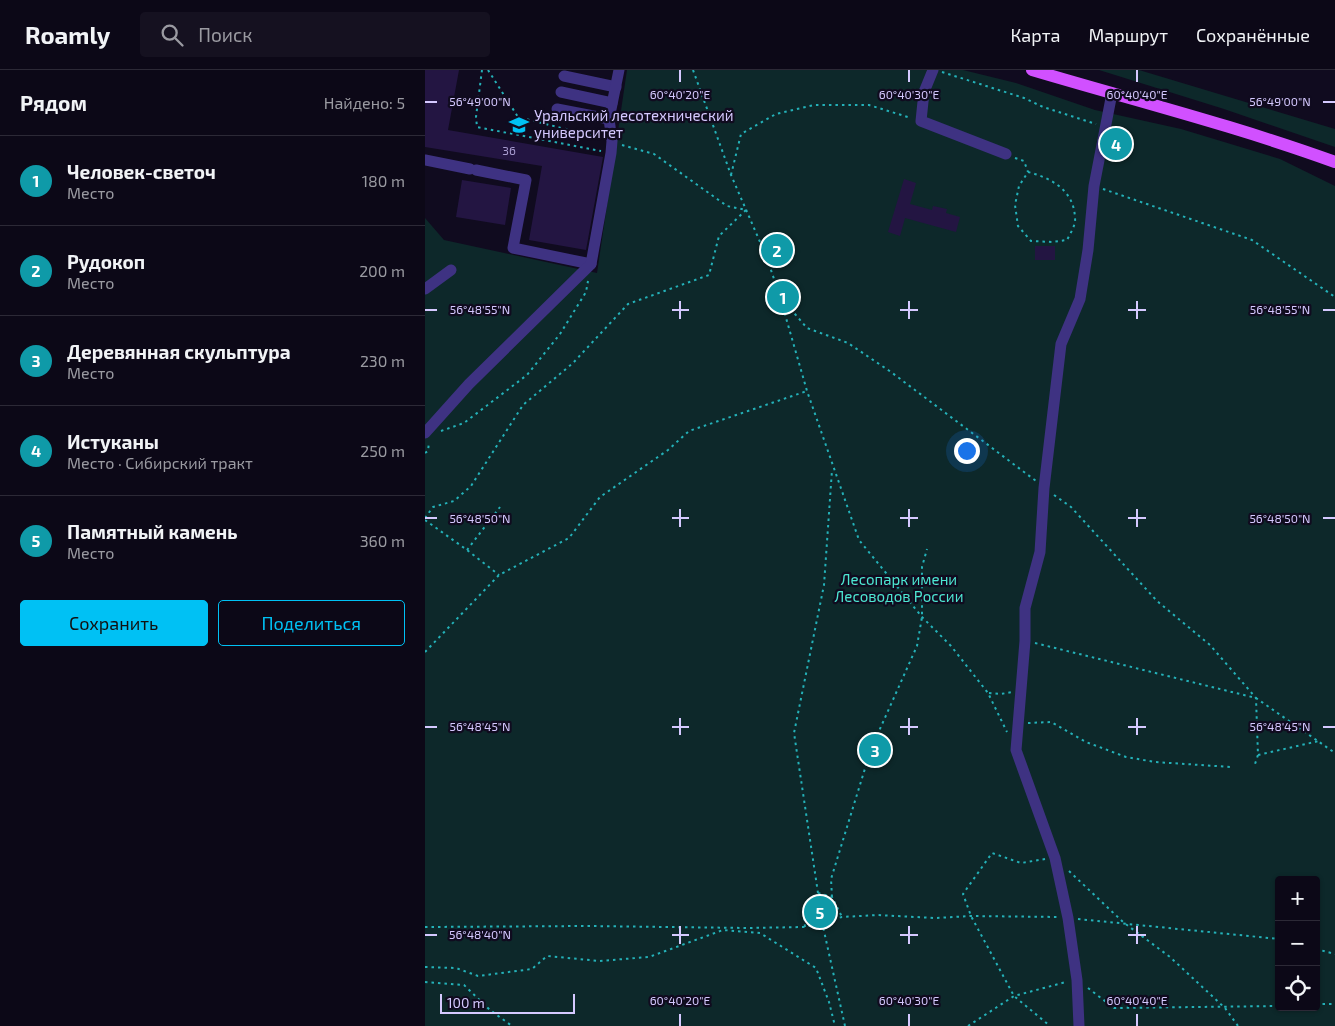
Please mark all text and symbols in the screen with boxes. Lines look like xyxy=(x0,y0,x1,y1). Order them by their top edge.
search box xyxy=(140,12,490,57)
text: Roamly xyxy=(25,20,110,49)
icon: search xyxy=(158,21,186,49)
text: Поиск xyxy=(198,23,253,46)
text: Карта xyxy=(1010,24,1060,46)
text: Маршрут xyxy=(1088,24,1168,46)
text: Сохранённые xyxy=(1196,24,1310,46)
text: 60°40'20"E xyxy=(650,87,711,101)
text: 60°40'30"E xyxy=(879,87,939,101)
text: 60°40'40"E xyxy=(1107,87,1168,101)
text: Рядом xyxy=(20,90,87,115)
text: Найдено: 5 xyxy=(324,93,405,112)
text: 56°49'00"N xyxy=(449,94,511,108)
text: 56°49'00"N xyxy=(1249,94,1311,108)
place label: Уральский лесотехнический университет xyxy=(534,106,734,142)
school or university icon: Уральский лесотехнический университет xyxy=(508,114,530,136)
pin: 4 xyxy=(1100,125,1132,163)
house number: 36 xyxy=(502,143,516,157)
text: Человек-светоч xyxy=(67,160,216,183)
text: 1 xyxy=(33,171,39,190)
text: 180 m xyxy=(362,171,405,190)
text: Место xyxy=(67,183,114,202)
pin: 2 xyxy=(761,231,793,269)
text: Рудокоп xyxy=(67,250,145,273)
text: 2 xyxy=(31,261,41,280)
text: 200 m xyxy=(359,261,405,280)
text: Место xyxy=(67,273,114,292)
pin: 1 xyxy=(767,278,799,316)
text: 56°48'55"N xyxy=(450,302,510,316)
text: 56°48'55"N xyxy=(1250,302,1310,316)
text: Деревянная скульптура xyxy=(67,340,291,363)
text: 3 xyxy=(31,351,41,370)
text: 230 m xyxy=(360,351,405,370)
text: Место xyxy=(67,363,114,382)
text: Истуканы xyxy=(67,430,159,453)
your location xyxy=(954,438,980,464)
text: 4 xyxy=(31,441,41,460)
text: 250 m xyxy=(360,441,405,460)
text: Место · Сибирский тракт xyxy=(67,453,253,472)
text: 56°48'50"N xyxy=(449,511,511,525)
text: 56°48'50"N xyxy=(1249,511,1311,525)
text: Памятный камень xyxy=(67,520,238,543)
text: 5 xyxy=(32,531,40,550)
text: 360 m xyxy=(360,531,405,550)
text: Место xyxy=(67,543,114,562)
park label: Лесопарк имени Лесоводов России xyxy=(835,570,963,605)
button: Сохранить xyxy=(20,600,208,646)
button: Поделиться xyxy=(218,600,405,646)
text: 56°48'45"N xyxy=(449,719,511,733)
text: 56°48'45"N xyxy=(1249,719,1311,733)
pin: 3 xyxy=(859,731,891,769)
map controls xyxy=(1275,876,1320,1011)
button: + xyxy=(1275,876,1320,921)
pin: 5 xyxy=(804,893,836,931)
button: − xyxy=(1275,921,1320,966)
text: 56°48'40"N xyxy=(449,927,511,941)
button: locate xyxy=(1275,966,1320,1011)
scale bar xyxy=(440,991,575,1014)
text: 60°40'20"E xyxy=(650,993,711,1007)
text: 60°40'30"E xyxy=(879,993,939,1007)
text: 60°40'40"E xyxy=(1107,993,1168,1007)
text: 100 m xyxy=(447,994,485,1011)

